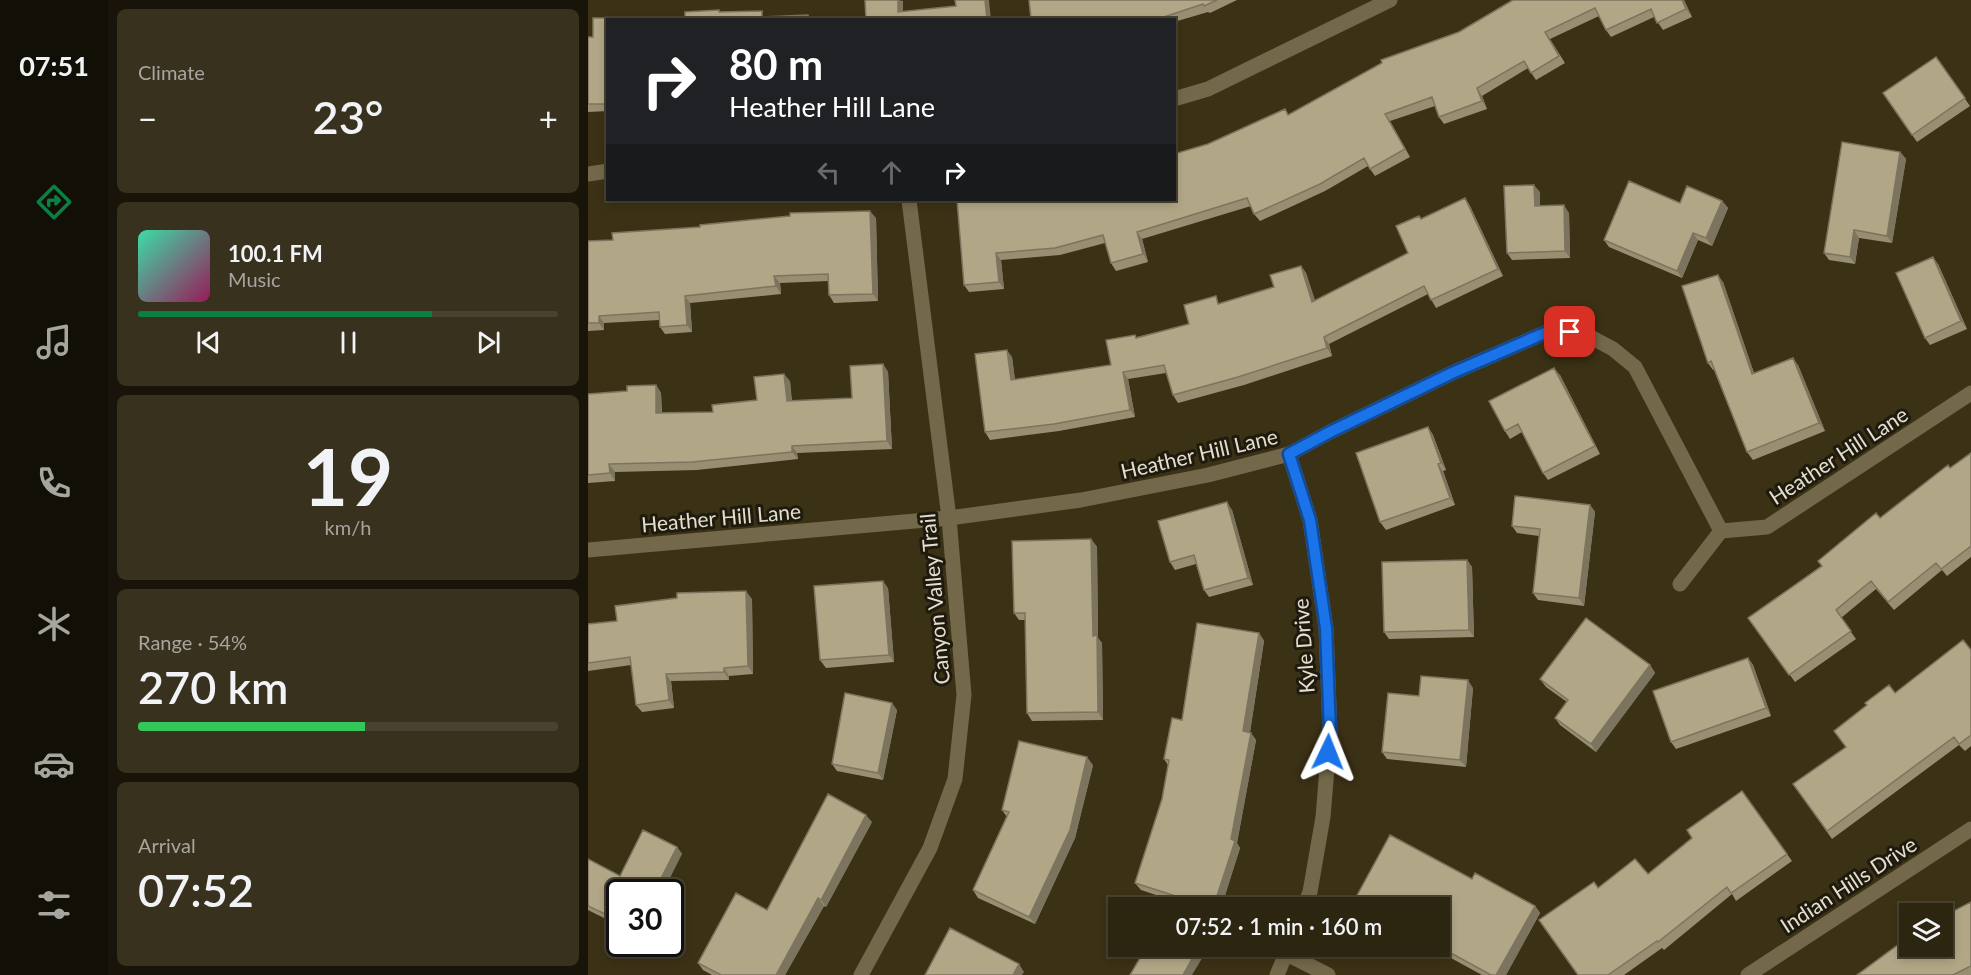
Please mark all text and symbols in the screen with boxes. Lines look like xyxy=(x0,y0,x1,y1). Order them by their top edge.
text: 80 m xyxy=(729,39,823,89)
icon: right xyxy=(630,42,708,120)
text: 07:51 xyxy=(19,49,89,82)
text: Climate xyxy=(138,60,205,84)
text: 23° xyxy=(313,90,383,144)
text: Heather Hill Lane xyxy=(729,90,935,123)
text: − xyxy=(138,98,157,138)
text: + xyxy=(539,98,558,138)
icon: left xyxy=(812,156,845,189)
icon: ahead xyxy=(875,156,908,189)
icon: right xyxy=(938,156,971,189)
icon: directions xyxy=(33,181,75,223)
text: 100.1 FM xyxy=(228,240,323,267)
text: Music xyxy=(228,267,281,291)
pin xyxy=(1544,306,1595,357)
icon: arrive xyxy=(1553,315,1586,348)
icon: music xyxy=(33,321,75,363)
icon: previous xyxy=(192,326,225,359)
icon: pause xyxy=(332,326,365,359)
icon: next xyxy=(472,326,505,359)
street label: Heather Hill Lane xyxy=(1764,401,1912,509)
street label: Heather Hill Lane xyxy=(1118,423,1280,483)
text: 19 xyxy=(303,429,393,523)
icon: phone xyxy=(33,462,75,504)
street label: Heather Hill Lane xyxy=(640,498,802,536)
street label: Canyon Valley Trail xyxy=(914,512,954,686)
text: km/h xyxy=(325,515,371,539)
street label: Kyle Drive xyxy=(1287,598,1319,694)
icon: climate xyxy=(33,603,75,645)
text: Range · 54% xyxy=(138,630,247,654)
text: 270 km xyxy=(138,660,288,714)
position arrow xyxy=(1296,720,1360,784)
icon: car xyxy=(33,743,75,785)
street label: Indian Hills Drive xyxy=(1775,831,1921,937)
text: Arrival xyxy=(138,833,196,857)
text: 07:52 xyxy=(138,863,254,917)
speed limit sign: 30 xyxy=(606,879,684,957)
icon: filters xyxy=(33,884,75,926)
map controls xyxy=(1899,903,1953,957)
button: layers xyxy=(1899,903,1953,957)
text: 07:52 · 1 min · 160 m xyxy=(1176,913,1382,940)

